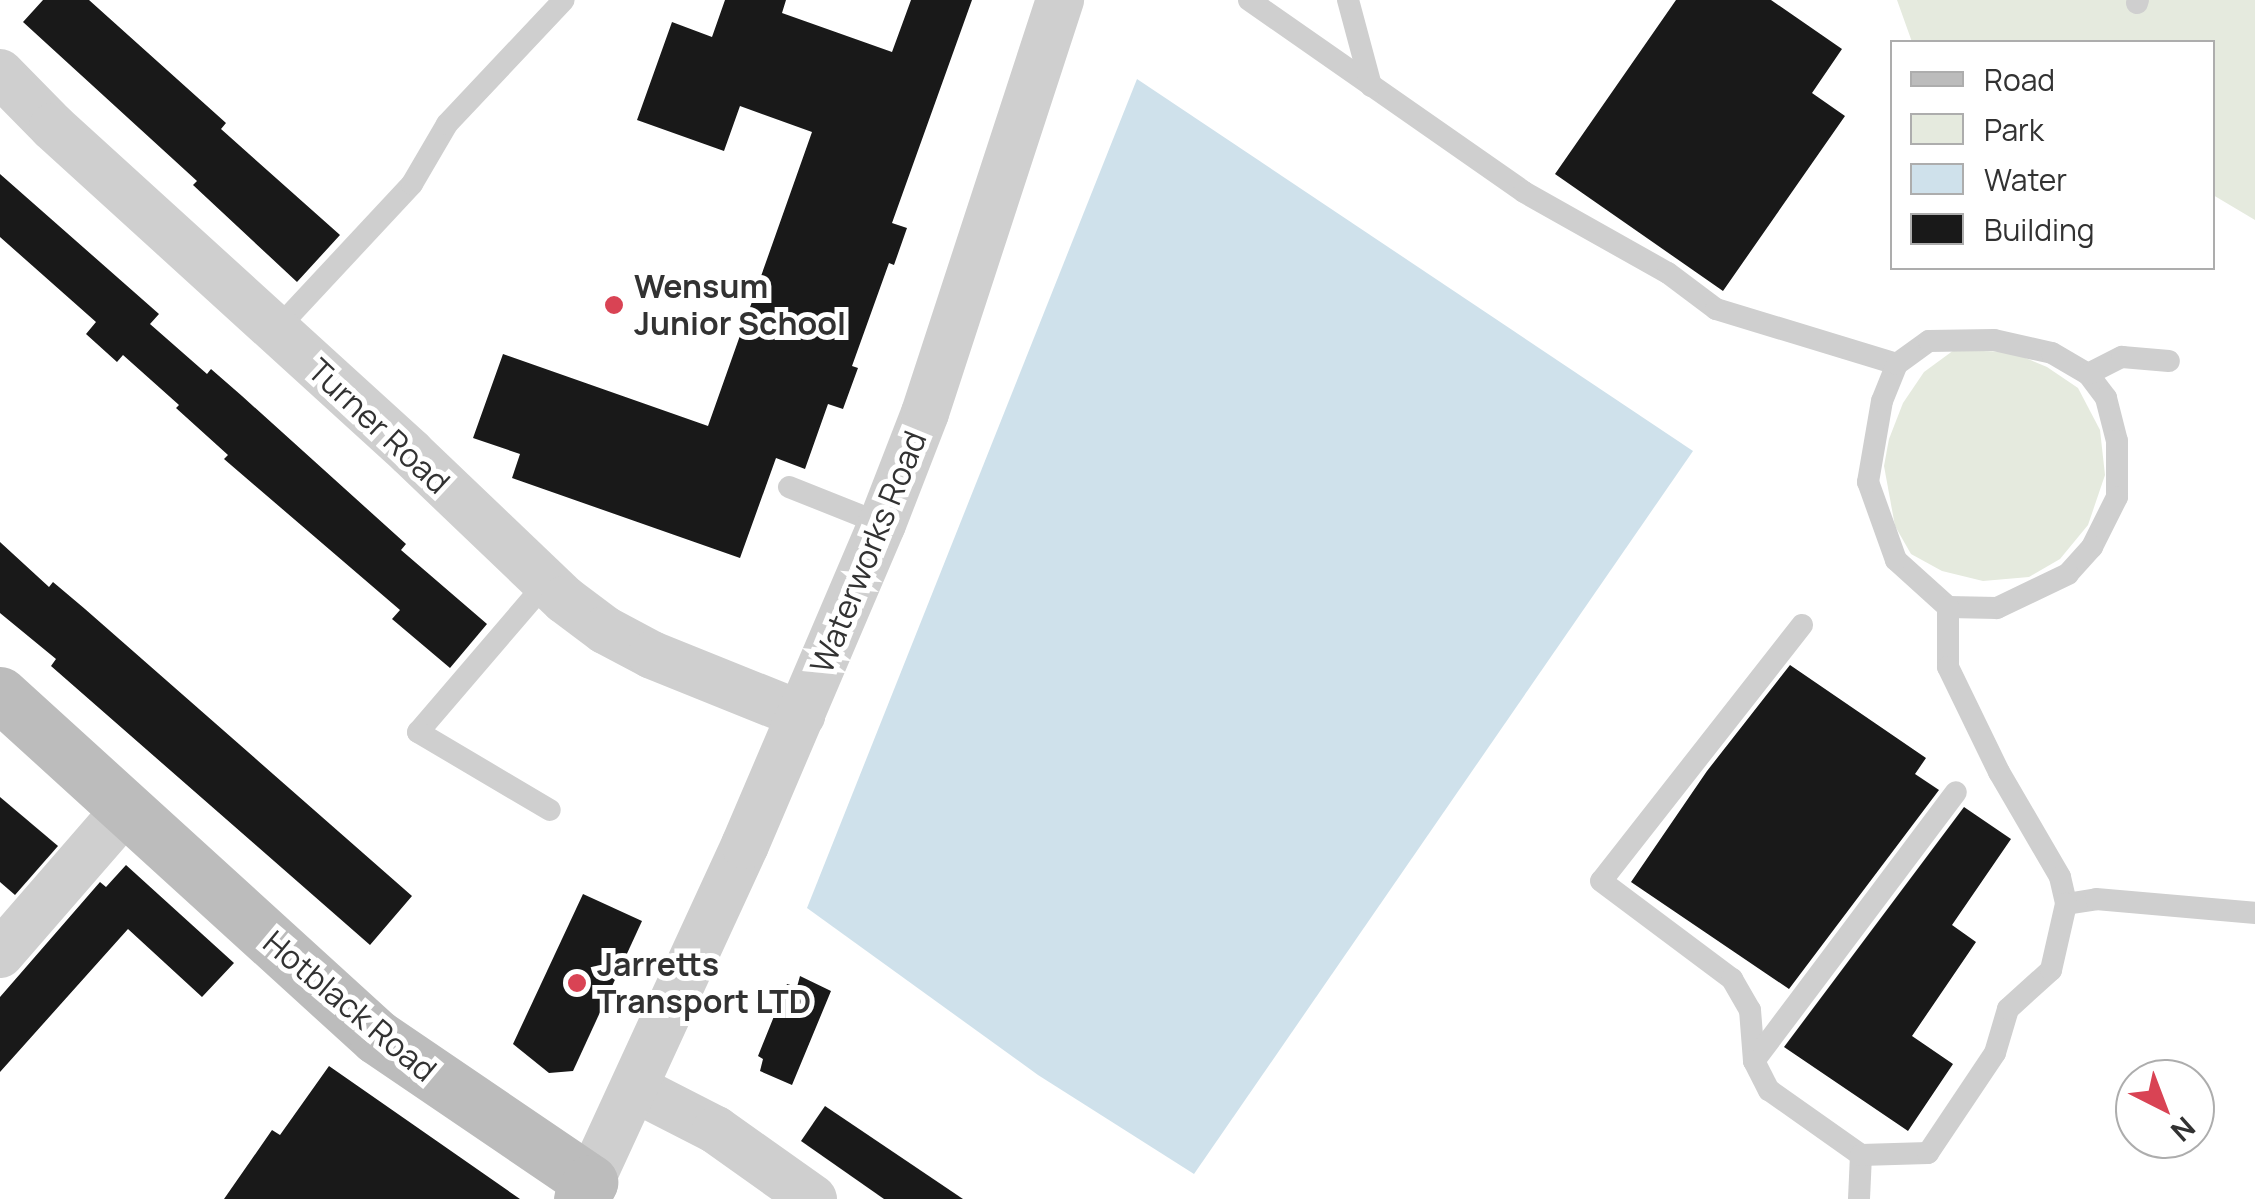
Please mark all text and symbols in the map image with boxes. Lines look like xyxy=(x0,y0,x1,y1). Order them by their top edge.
legend xyxy=(1890,40,2215,270)
text: Road xyxy=(1984,59,2055,100)
text: Park xyxy=(1984,109,2044,150)
text: Water xyxy=(1984,159,2067,200)
text: Building xyxy=(1984,209,2095,250)
place label: Wensum Junior School xyxy=(634,268,846,343)
marker: Wensum Junior School xyxy=(603,294,625,316)
street label: Turner Road xyxy=(300,351,458,501)
street label: Waterworks Road xyxy=(802,425,934,679)
street label: Hotblack Road xyxy=(256,923,444,1089)
place label: Jarretts Transport LTD xyxy=(597,946,811,1021)
marker: Jarretts Transport LTD xyxy=(566,972,588,994)
north arrow xyxy=(2115,1059,2215,1159)
text: N xyxy=(2164,1109,2204,1151)

